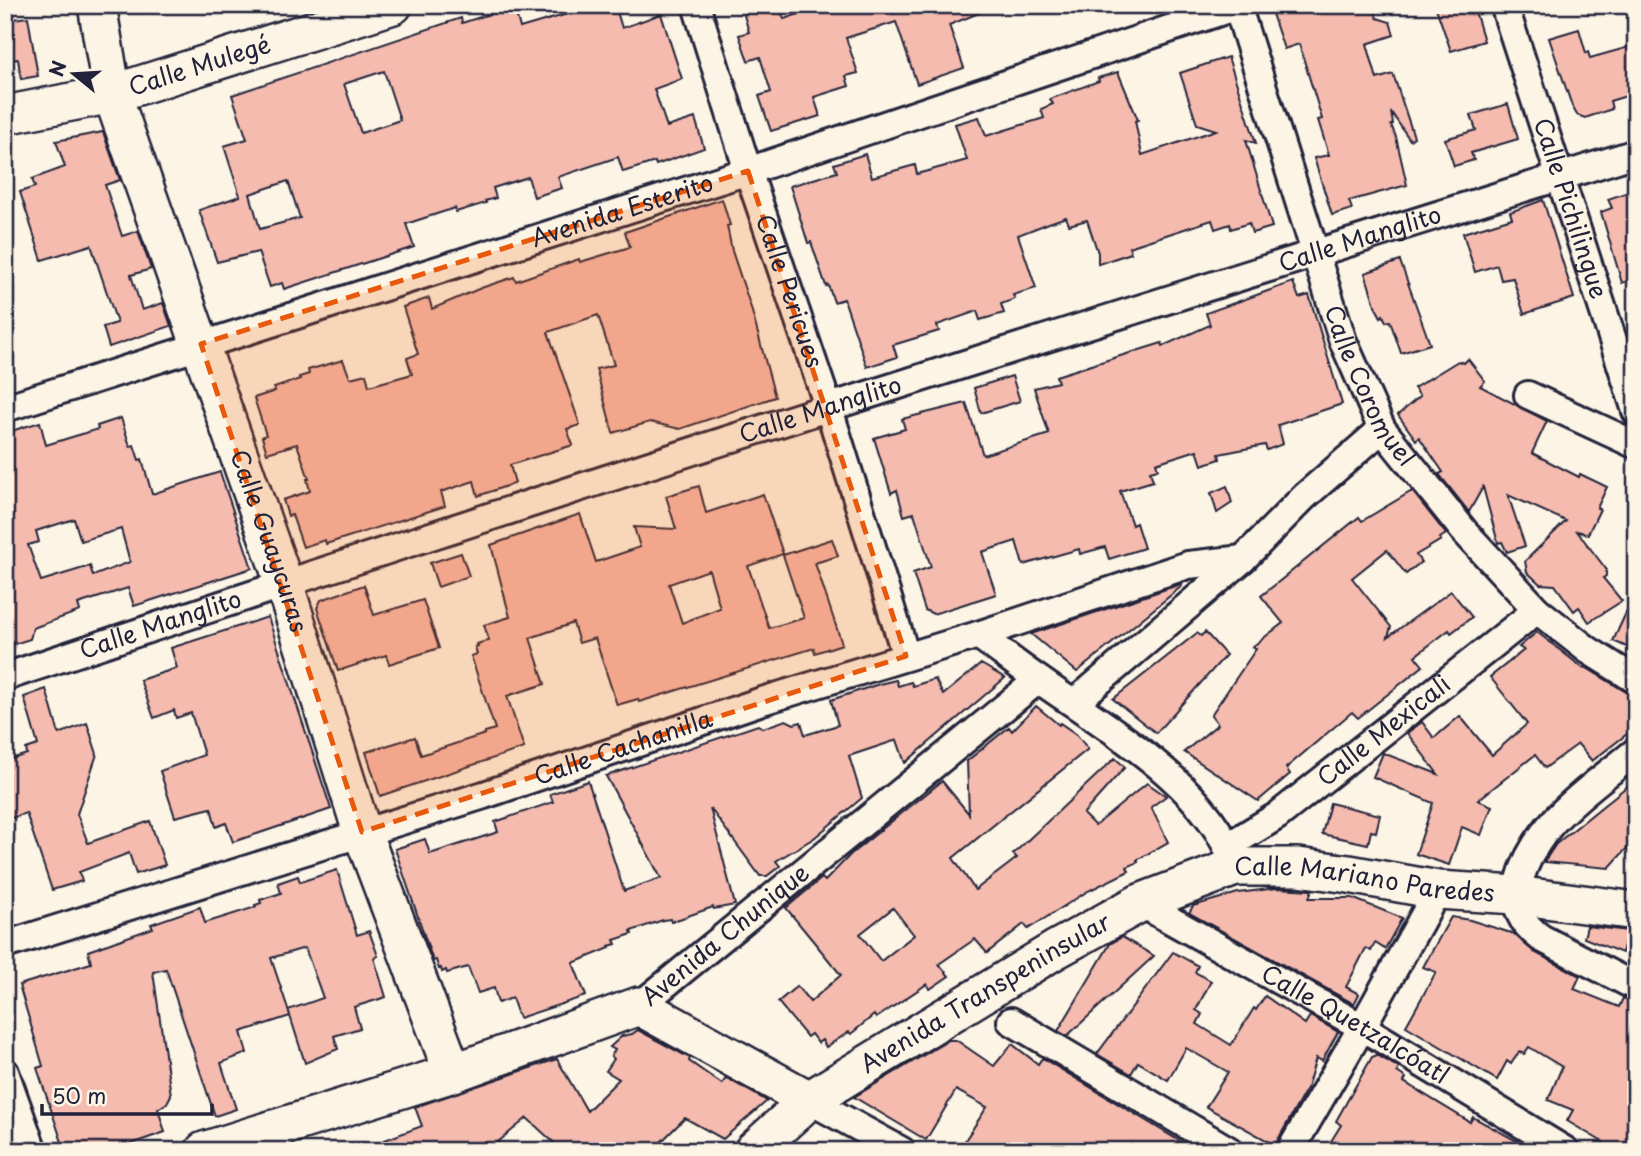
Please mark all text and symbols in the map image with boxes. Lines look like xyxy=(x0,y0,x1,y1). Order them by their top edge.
street label: Calle Mulegé xyxy=(124,25,275,104)
north arrow xyxy=(38,38,108,108)
text: N xyxy=(41,57,73,80)
street label: Calle Pichilingue xyxy=(1526,113,1618,303)
street label: Avenida Esterito xyxy=(526,163,717,255)
street label: Calle Manglito xyxy=(1274,195,1445,280)
street label: Calle Pericues xyxy=(748,209,834,372)
street label: Calle Coromuel xyxy=(1317,300,1425,473)
street label: Calle Manglito xyxy=(734,365,906,451)
street label: Calle Guaycuras xyxy=(222,444,318,636)
street label: Calle Manglito xyxy=(74,579,246,667)
street label: Calle Mexicali xyxy=(1308,665,1457,794)
street label: Calle Cachanilla xyxy=(529,699,717,793)
street label: Calle Mariano Paredes xyxy=(1234,847,1496,910)
street label: Avenida Chunique xyxy=(633,854,816,1013)
street label: Avenida Transpeninsular xyxy=(852,903,1117,1081)
street label: Calle Quetzalcóatl xyxy=(1255,954,1457,1092)
scale bar xyxy=(42,1072,212,1116)
text: 50 m xyxy=(52,1079,106,1111)

